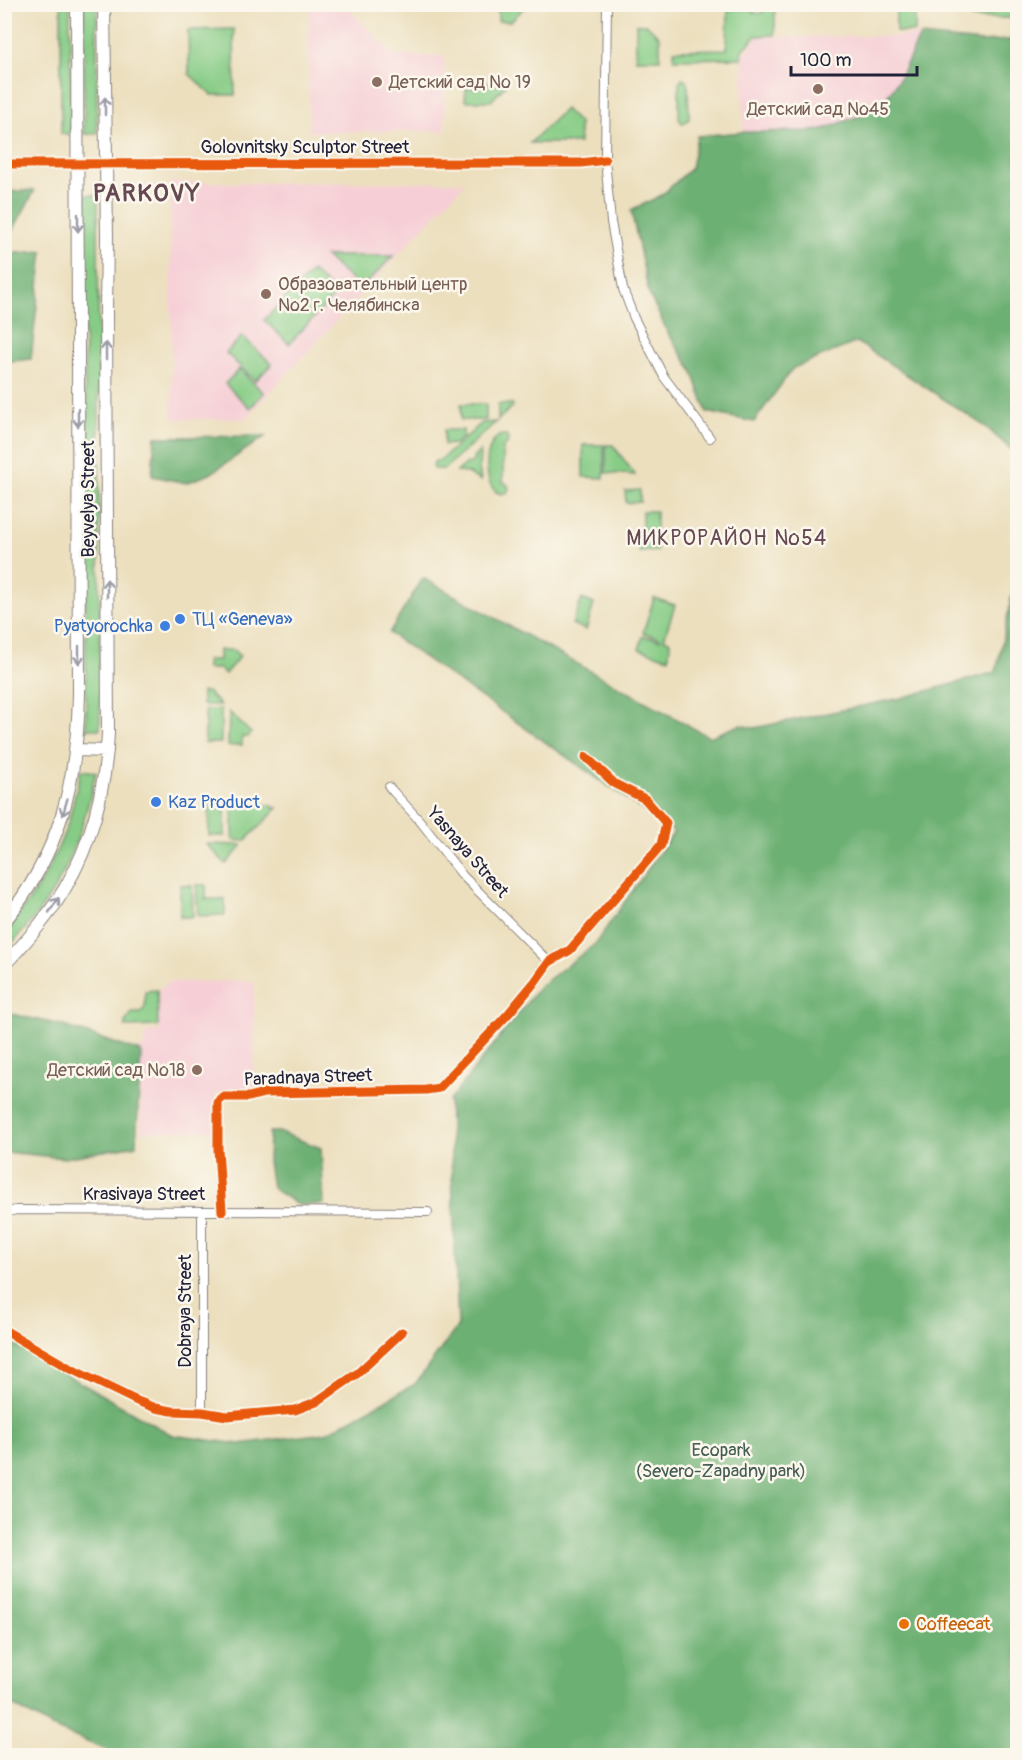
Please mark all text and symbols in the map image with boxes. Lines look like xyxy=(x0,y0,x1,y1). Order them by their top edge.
scale bar xyxy=(791,39,917,77)
text: 100 m xyxy=(800,49,852,72)
place label: Детский сад № 19 xyxy=(388,71,531,94)
marker: Детский сад № 19 xyxy=(370,75,384,89)
marker: Детский сад №45 xyxy=(811,82,825,96)
one-way arrow xyxy=(99,97,111,117)
place label: Детский сад №45 xyxy=(746,98,889,121)
street label: Golovnitsky Sculptor Street xyxy=(201,136,410,159)
district label: PARKOVY xyxy=(93,179,201,208)
one-way arrow xyxy=(72,212,84,232)
place label: Образовательный центр №2 г. Челябинска xyxy=(278,273,468,317)
marker: Образовательный центр №2 г. Челябинска xyxy=(259,287,273,301)
one-way arrow xyxy=(100,342,112,362)
one-way arrow xyxy=(72,407,84,427)
street label: Beyvelya Street xyxy=(77,440,100,557)
district label: МИКРОРАЙОН №54 xyxy=(626,525,828,552)
one-way arrow xyxy=(101,579,113,599)
place label: ТЦ «Geneva» xyxy=(192,608,293,631)
marker: ТЦ «Geneva» xyxy=(173,612,187,626)
place label: Pyatyorochka xyxy=(54,615,153,638)
marker: Pyatyorochka xyxy=(158,619,172,633)
one-way arrow xyxy=(73,644,85,664)
place label: Kaz Product xyxy=(168,791,261,814)
marker: Kaz Product xyxy=(149,795,163,809)
one-way arrow xyxy=(59,797,70,816)
street label: Yasnaya Street xyxy=(421,801,514,903)
one-way arrow xyxy=(48,897,60,914)
place label: Детский сaд №18 xyxy=(46,1059,185,1082)
marker: Детский сaд №18 xyxy=(190,1063,204,1077)
street label: Paradnaya Street xyxy=(243,1064,373,1091)
street label: Krasivaya Street xyxy=(83,1183,206,1206)
street label: Dobraya Street xyxy=(174,1254,197,1368)
park label: Ecopark (Severo-Zapadny park) xyxy=(636,1439,806,1483)
place label: Coffeecat xyxy=(916,1613,991,1636)
marker: Coffeecat xyxy=(897,1617,911,1631)

